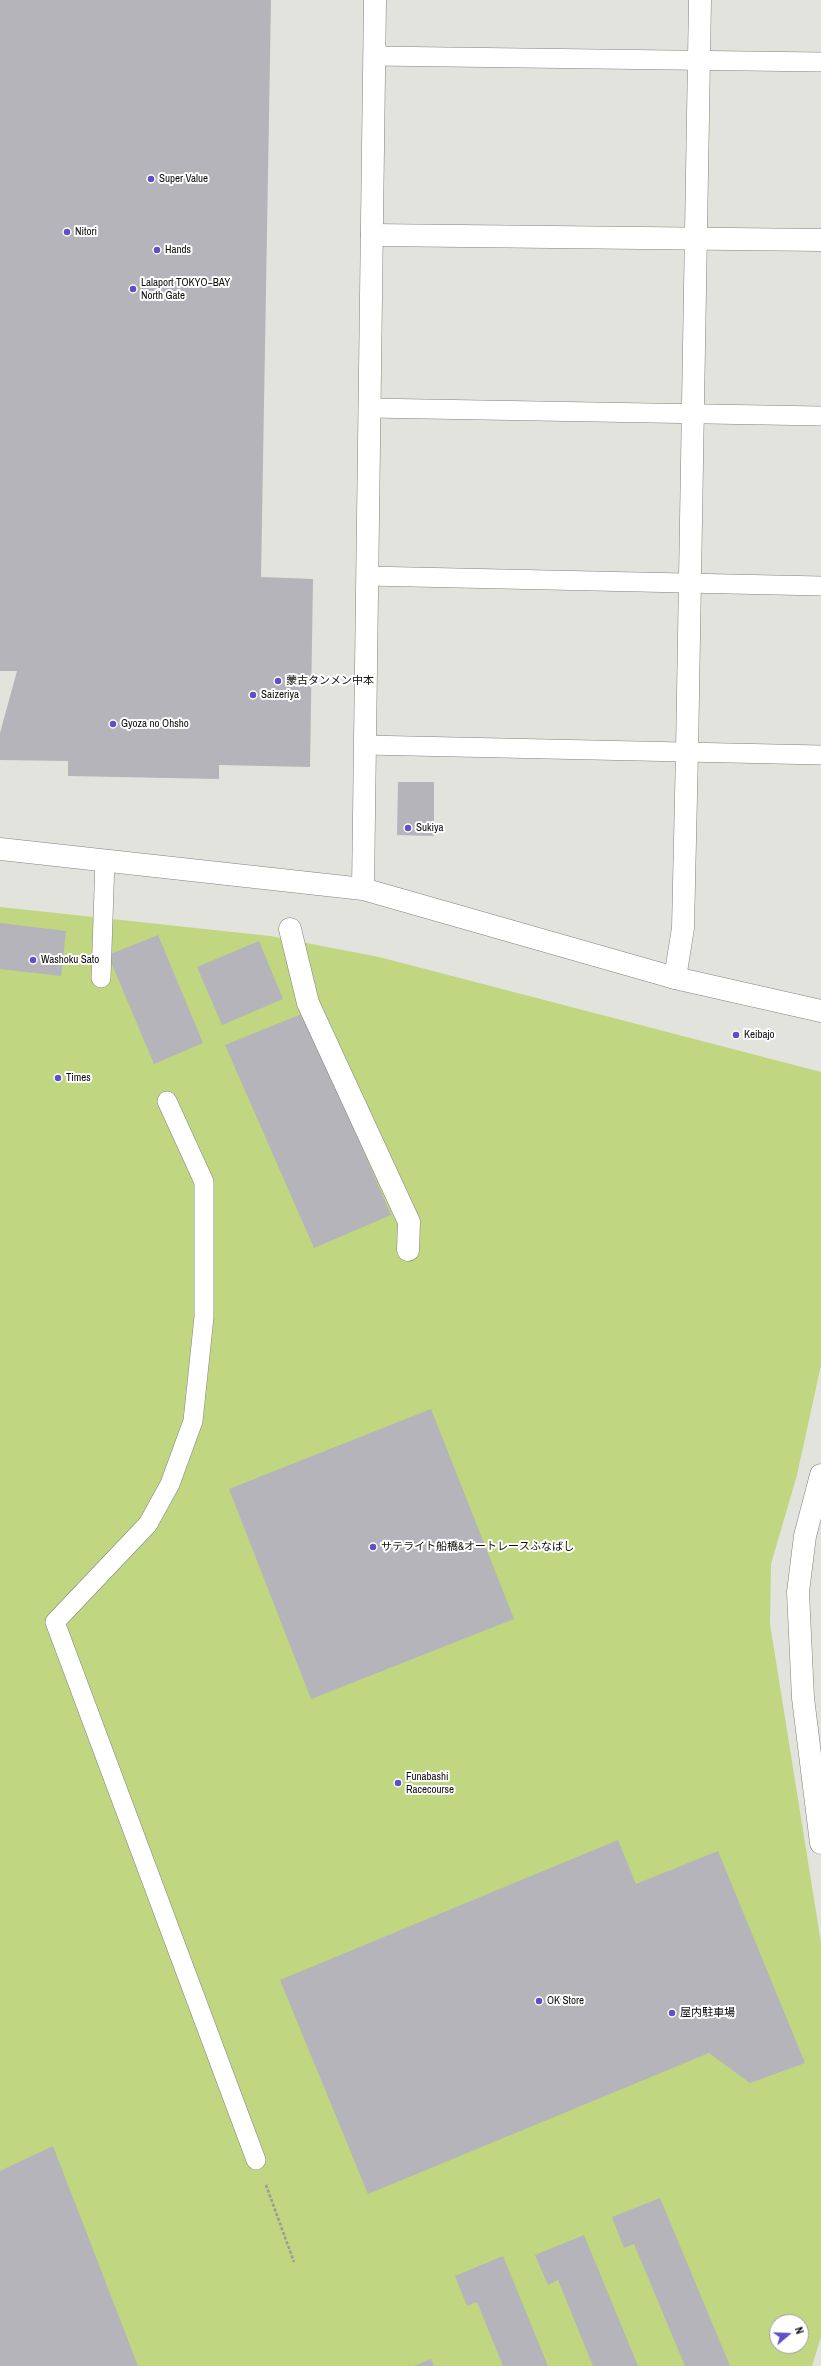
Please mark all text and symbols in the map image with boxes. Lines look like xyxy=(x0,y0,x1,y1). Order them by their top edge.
place label: Super Value xyxy=(159,172,208,186)
marker: Super Value xyxy=(146,174,156,184)
place label: Nitori xyxy=(75,225,97,239)
marker: Nitori xyxy=(62,227,72,237)
place label: Hands xyxy=(165,243,191,257)
marker: Hands xyxy=(152,245,162,255)
place label: Lalaport TOKYO−BAY North Gate xyxy=(141,276,230,302)
marker: Lalaport TOKYO−BAY North Gate xyxy=(128,284,138,294)
place label: 蒙古タンメン中本 xyxy=(286,674,374,688)
marker: 蒙古タンメン中本 xyxy=(273,676,283,686)
place label: Saizeriya xyxy=(261,688,299,702)
marker: Saizeriya xyxy=(248,690,258,700)
place label: Gyoza no Ohsho xyxy=(121,717,189,731)
marker: Gyoza no Ohsho xyxy=(108,719,118,729)
place label: Sukiya xyxy=(416,821,444,835)
marker: Sukiya xyxy=(403,823,413,833)
place label: Washoku Sato xyxy=(41,953,99,967)
marker: Washoku Sato xyxy=(28,955,38,965)
place label: Keibajo xyxy=(744,1028,775,1042)
marker: Keibajo xyxy=(731,1030,741,1040)
place label: Times xyxy=(66,1071,91,1085)
marker: Times xyxy=(53,1073,63,1083)
place label: サテライト船橋&オートレースふなばし xyxy=(381,1540,574,1554)
marker: サテライト船橋&オートレースふなばし xyxy=(368,1542,378,1552)
place label: Funabashi Racecourse xyxy=(406,1770,454,1796)
marker: Funabashi Racecourse xyxy=(393,1778,403,1788)
place label: OK Store xyxy=(547,1994,584,2008)
marker: OK Store xyxy=(534,1996,544,2006)
place label: 屋内駐車場 xyxy=(680,2006,735,2020)
marker: 屋内駐車場 xyxy=(667,2008,677,2018)
north arrow xyxy=(769,2314,809,2354)
text: N xyxy=(792,2325,807,2336)

